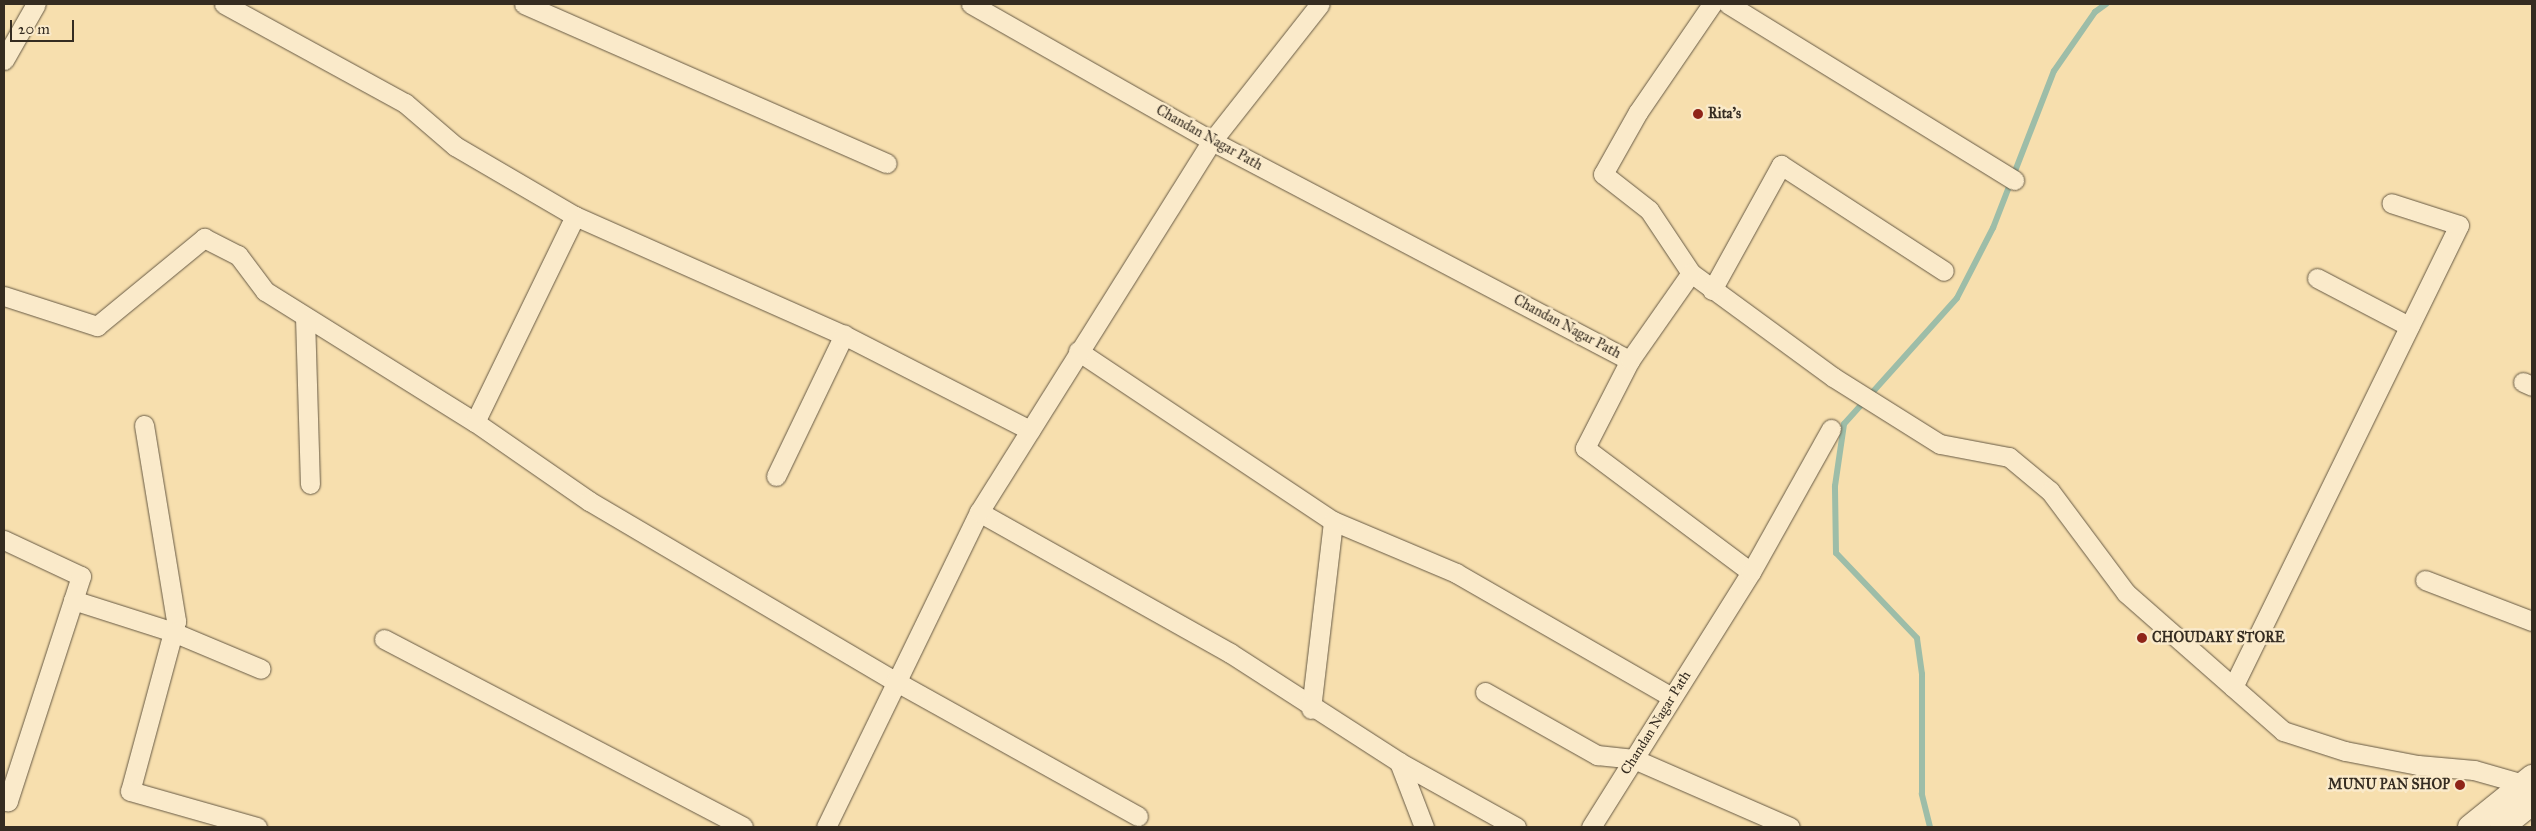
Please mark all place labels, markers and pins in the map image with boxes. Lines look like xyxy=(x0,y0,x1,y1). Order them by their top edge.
place label: Rita's xyxy=(1708,106,1741,122)
marker: Rita's xyxy=(1692,108,1704,120)
place label: CHOUDARY STORE xyxy=(2152,630,2285,646)
marker: CHOUDARY STORE xyxy=(2136,632,2148,644)
place label: MUNU PAN SHOP xyxy=(2328,777,2450,793)
marker: MUNU PAN SHOP xyxy=(2454,779,2466,791)

